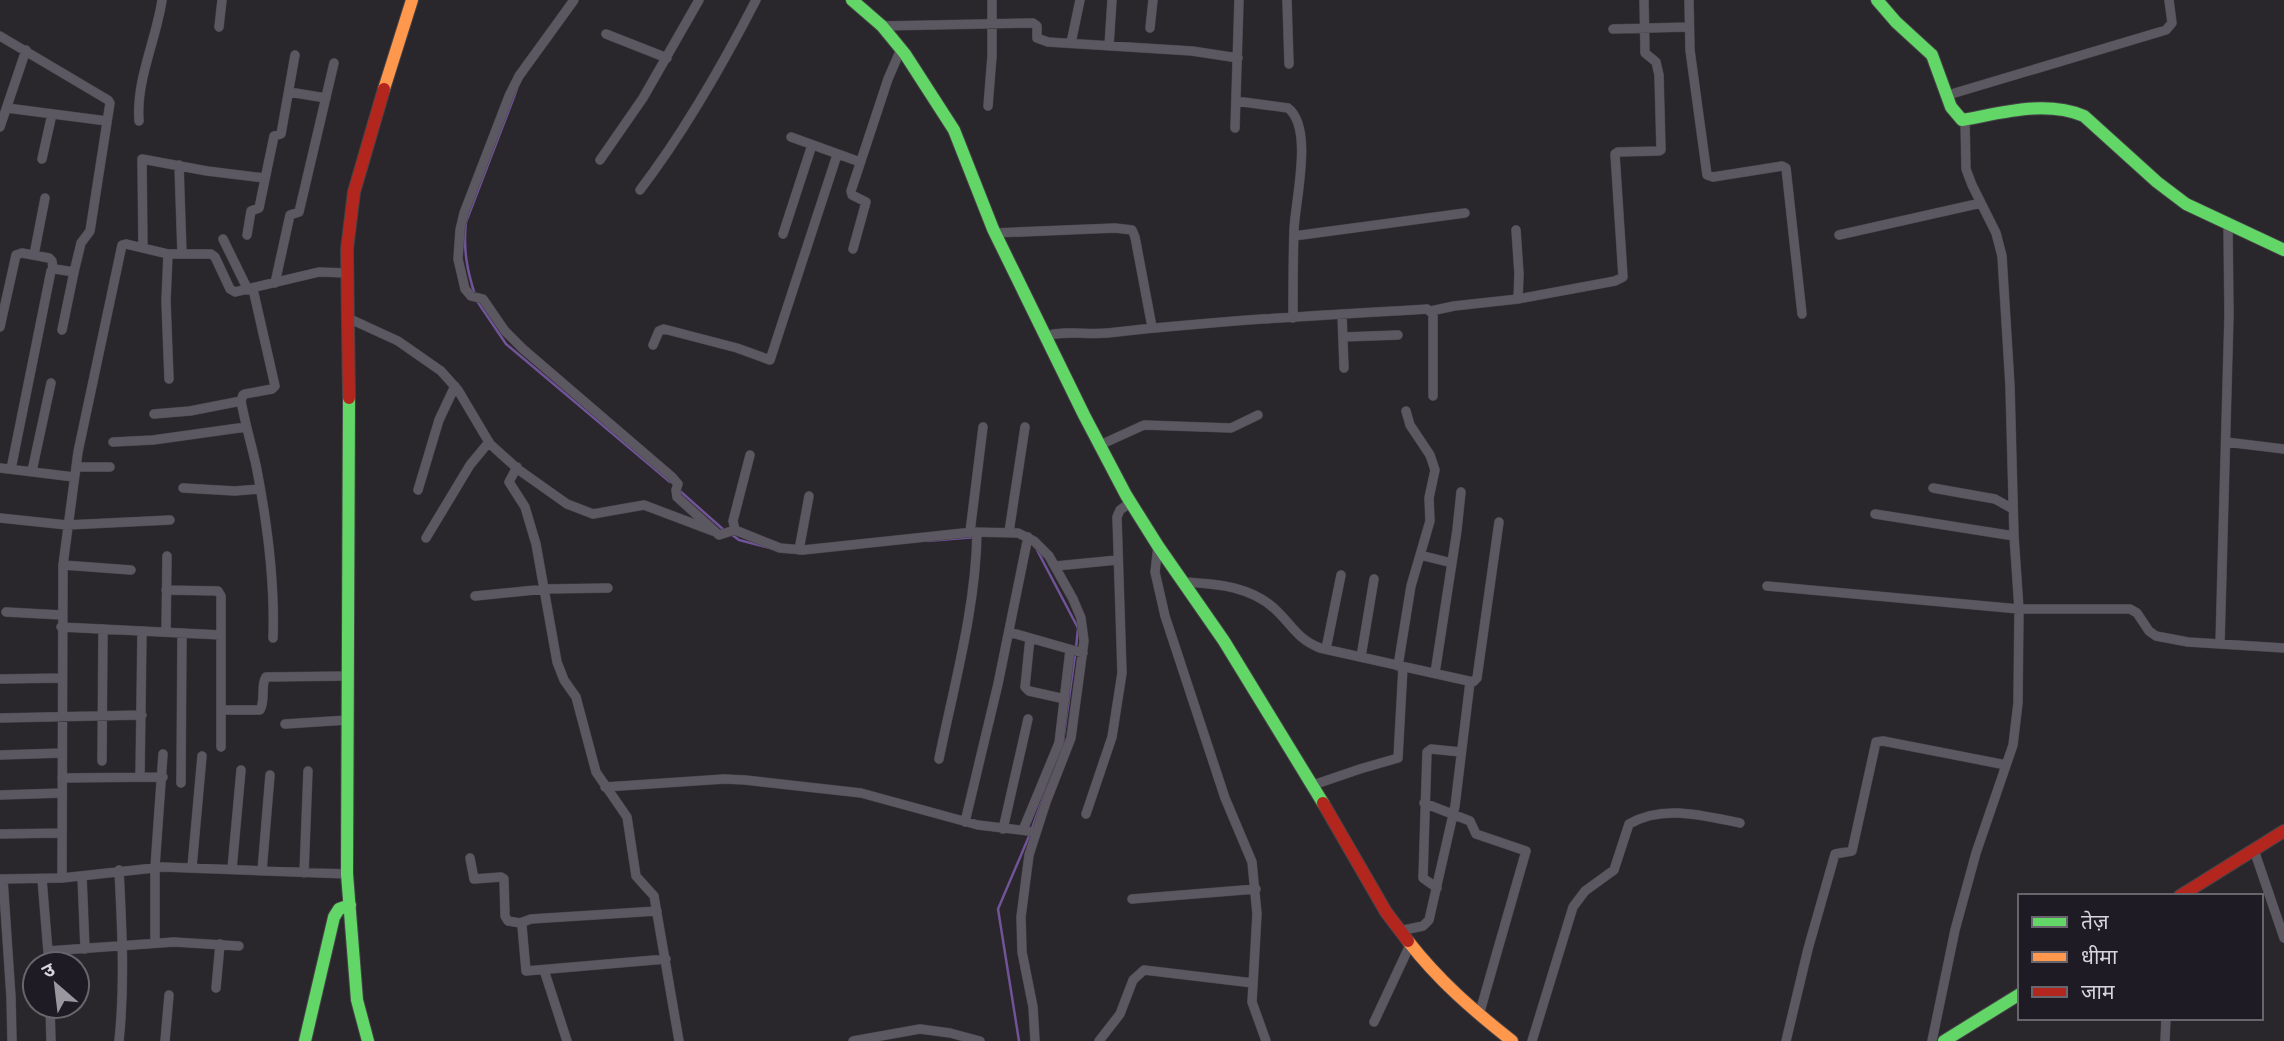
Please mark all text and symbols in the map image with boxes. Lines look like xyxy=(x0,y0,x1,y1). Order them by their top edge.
legend xyxy=(2018,894,2263,1020)
text: तेज़ xyxy=(2081,909,2109,935)
text: धीमा xyxy=(2081,944,2118,970)
north arrow xyxy=(21,950,91,1020)
text: उ xyxy=(38,957,59,983)
text: जाम xyxy=(2081,979,2115,1005)

